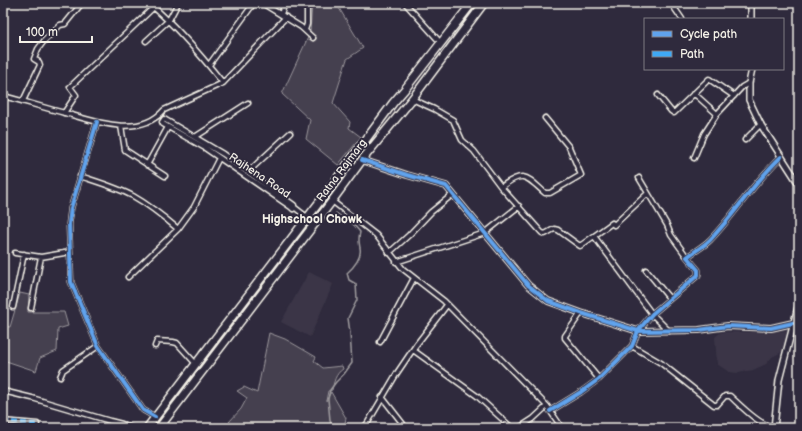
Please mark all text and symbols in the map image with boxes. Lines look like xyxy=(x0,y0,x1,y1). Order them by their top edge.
scale bar xyxy=(20,18,92,44)
legend xyxy=(644,18,784,70)
text: 100 m xyxy=(26,25,58,40)
text: Cycle path xyxy=(680,27,737,42)
text: Path xyxy=(680,47,705,62)
street label: Ratna Rajmarg xyxy=(314,136,369,204)
street label: Rajhena Road xyxy=(227,150,293,201)
district label: Highschool Chowk xyxy=(262,212,363,227)

